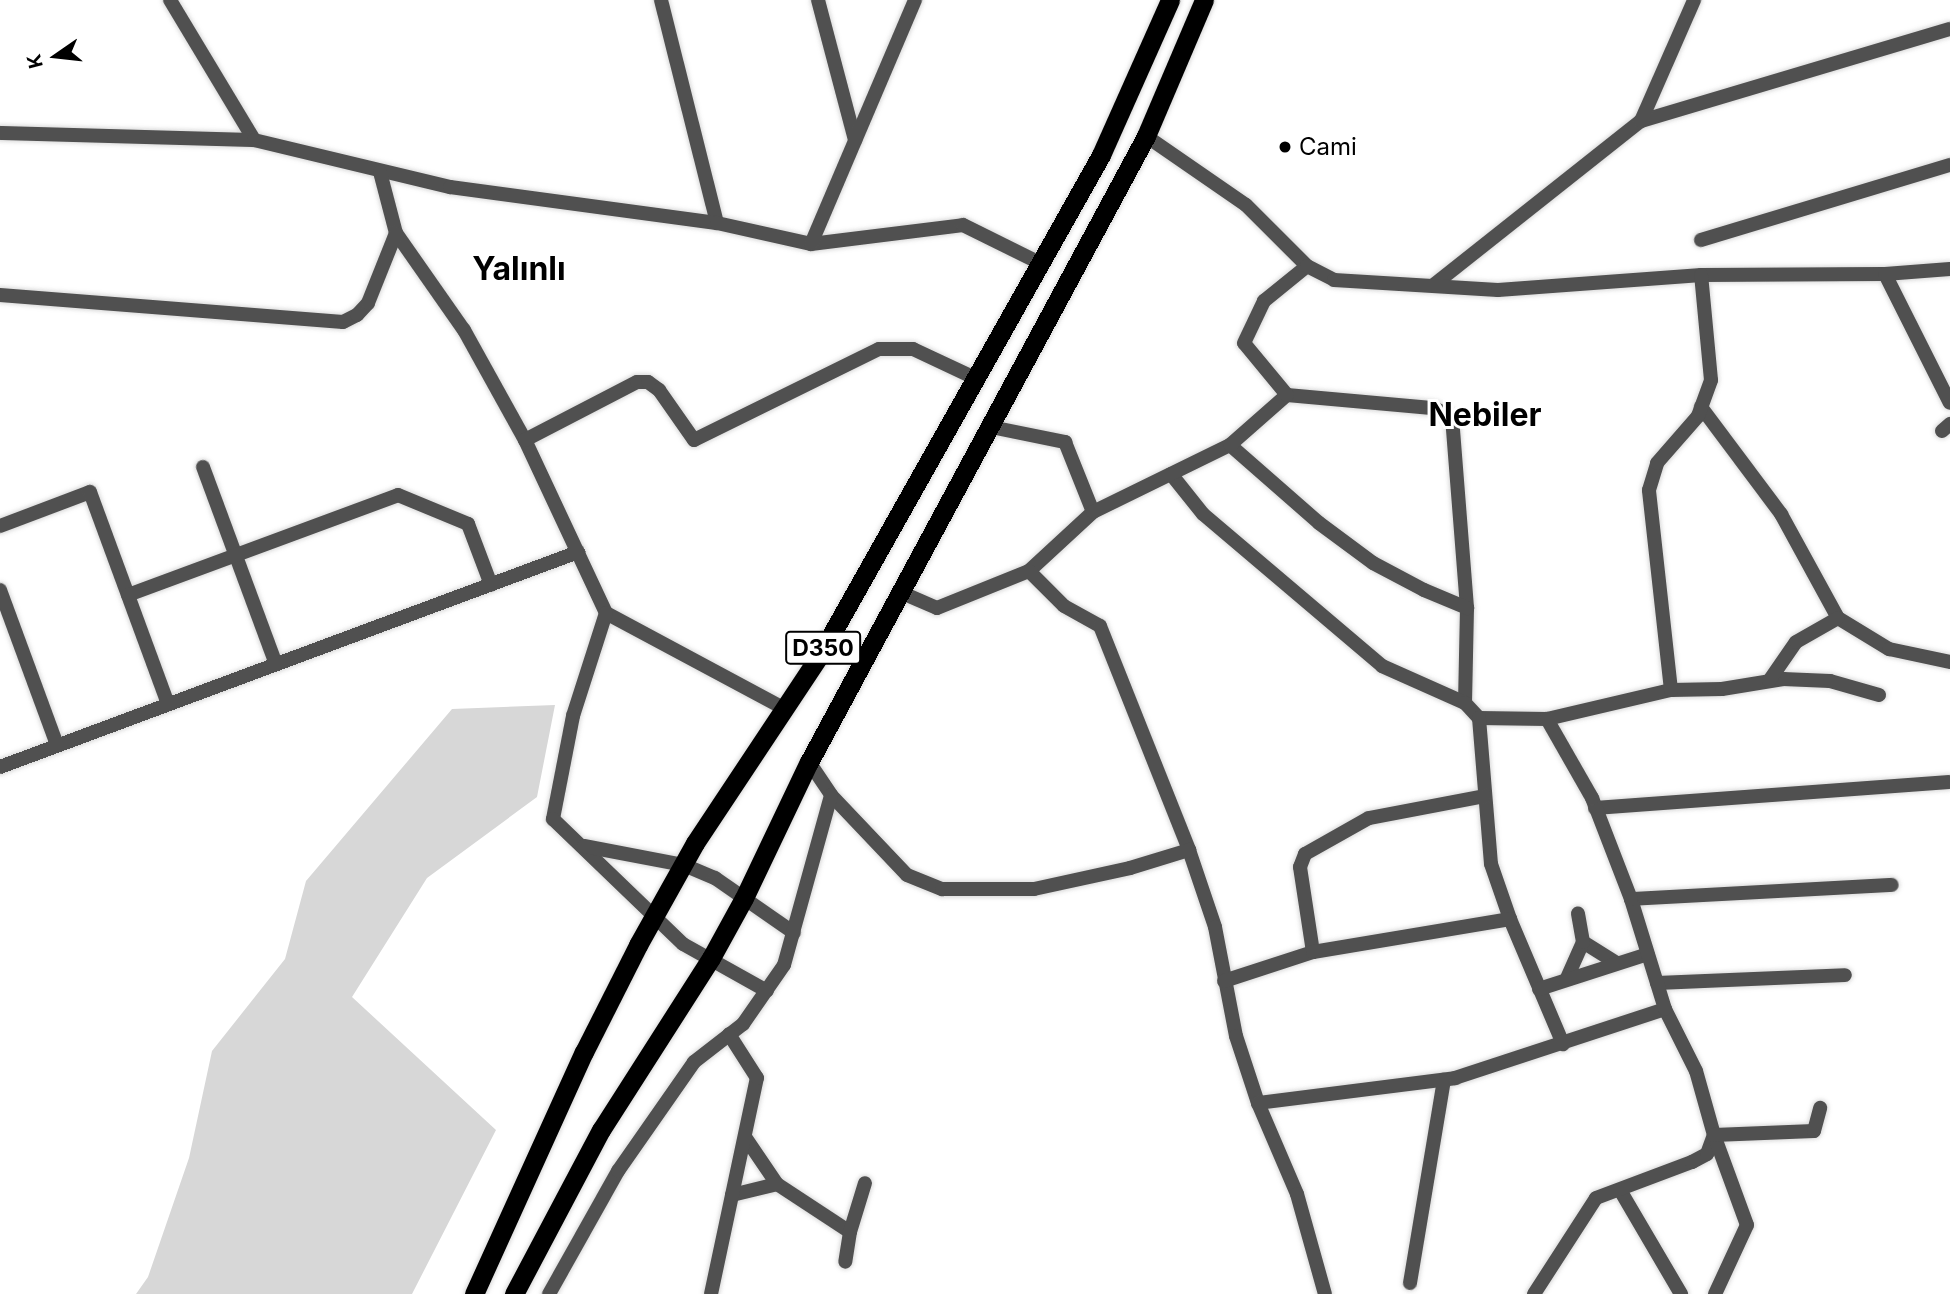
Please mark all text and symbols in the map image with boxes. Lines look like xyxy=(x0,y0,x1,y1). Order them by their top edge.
north arrow xyxy=(21,21,91,91)
text: K xyxy=(22,52,48,71)
place label: Cami xyxy=(1299,133,1357,161)
marker: Cami xyxy=(1277,139,1293,155)
district label: Yalınlı xyxy=(472,250,566,288)
district label: Nebiler xyxy=(1428,396,1542,434)
road number: D350 xyxy=(784,628,862,668)

